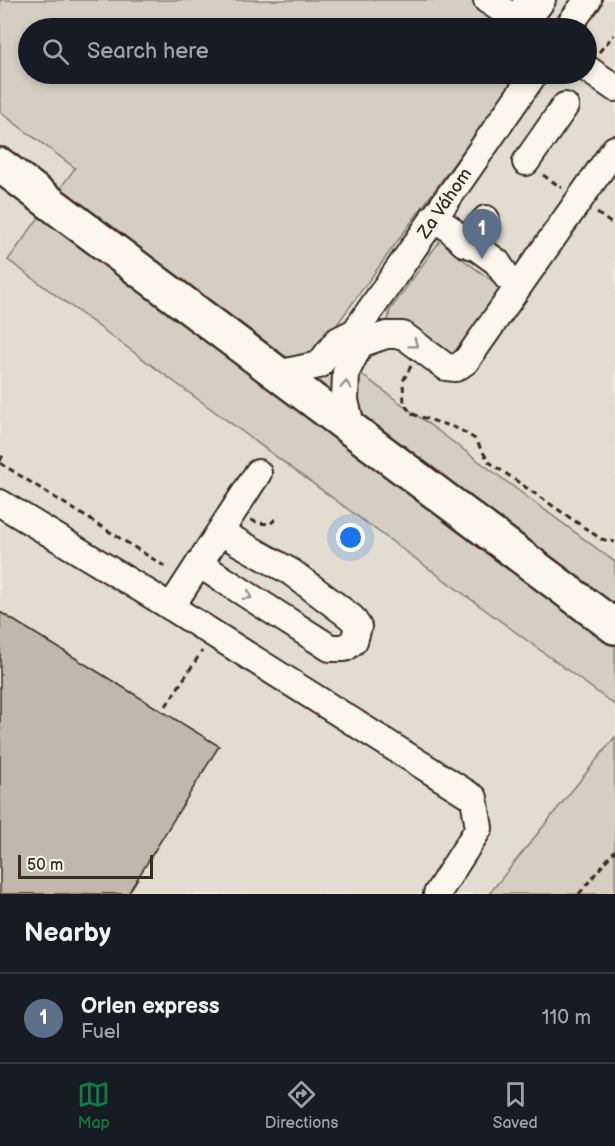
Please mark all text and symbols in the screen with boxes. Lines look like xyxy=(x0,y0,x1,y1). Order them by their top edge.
search box xyxy=(18,18,597,84)
icon: search xyxy=(39,35,72,68)
text: Search here xyxy=(87,38,209,65)
street label: Za Váhom xyxy=(412,164,476,243)
pin: 1 xyxy=(462,210,502,259)
one-way arrow xyxy=(408,336,419,347)
one-way arrow xyxy=(339,381,352,390)
your location xyxy=(336,523,365,552)
one-way arrow xyxy=(242,588,252,600)
scale bar xyxy=(18,852,153,880)
text: 50 m xyxy=(27,856,63,875)
text: Nearby xyxy=(24,918,111,949)
text: Orlen express xyxy=(81,993,220,1020)
text: 1 xyxy=(39,1006,48,1030)
text: 110 m xyxy=(542,1006,591,1030)
text: Fuel xyxy=(81,1020,120,1044)
tab: Map xyxy=(77,1078,110,1133)
tab: Directions xyxy=(265,1078,338,1133)
tab: Saved xyxy=(493,1078,538,1133)

